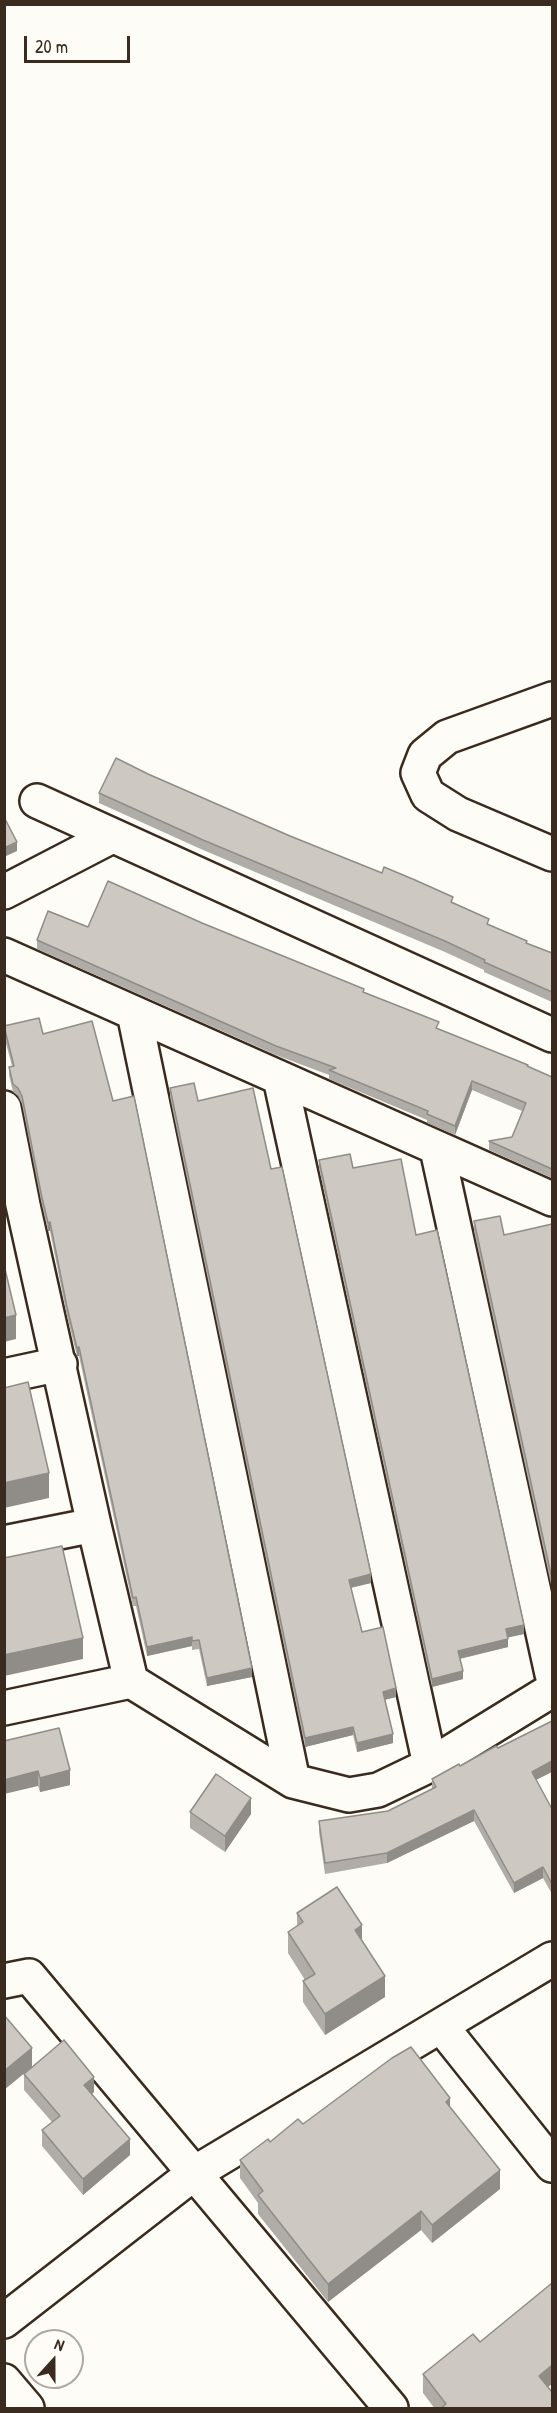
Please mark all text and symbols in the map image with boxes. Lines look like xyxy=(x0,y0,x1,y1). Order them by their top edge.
scale bar xyxy=(27,24,134,62)
text: 20 m xyxy=(35,34,68,59)
north arrow xyxy=(24,2329,84,2389)
text: N xyxy=(52,2332,68,2356)

